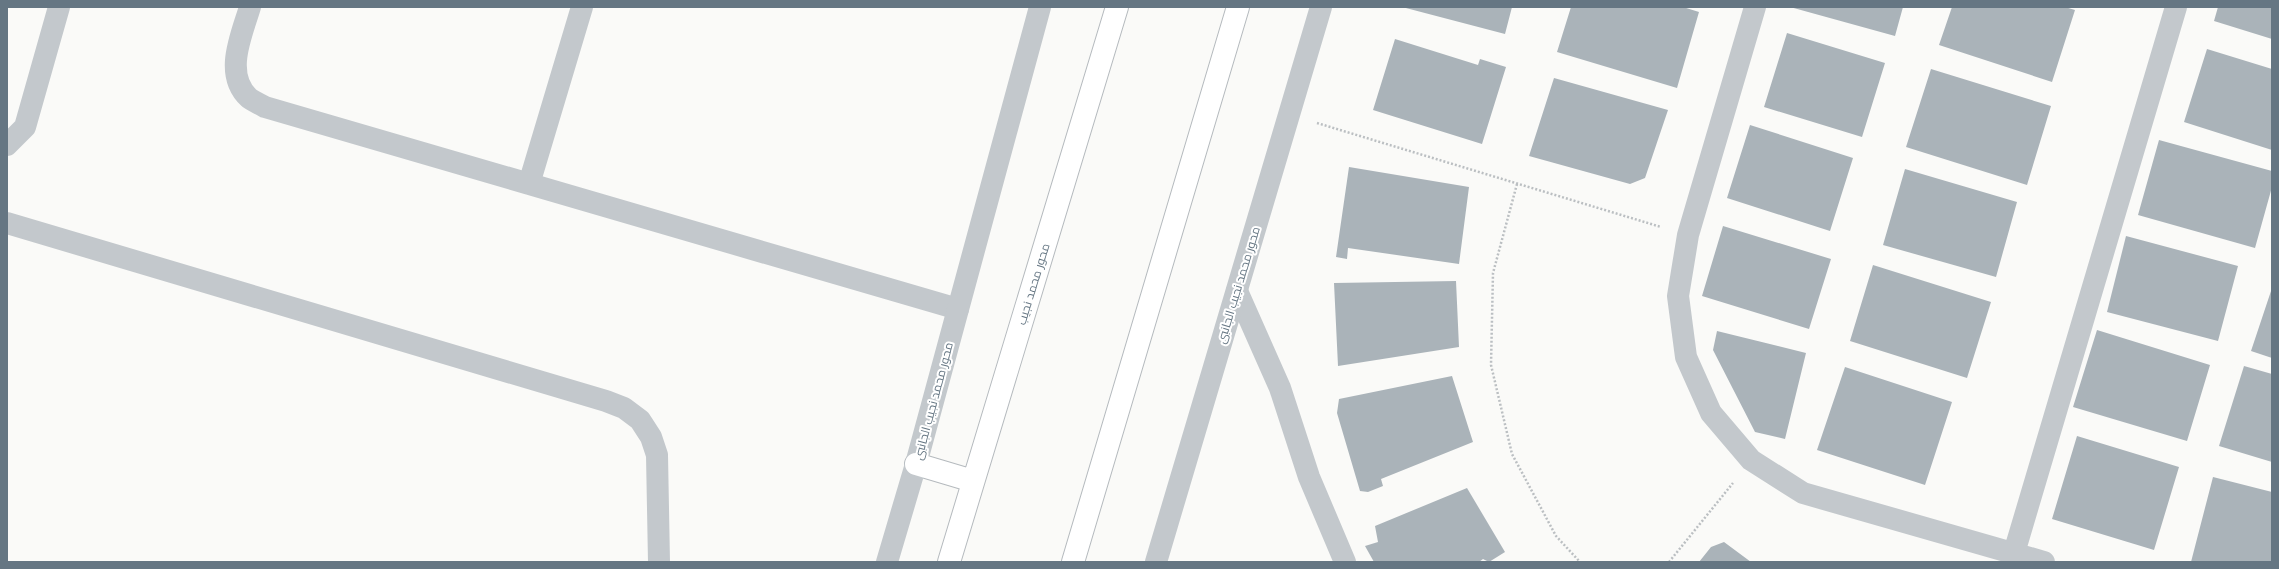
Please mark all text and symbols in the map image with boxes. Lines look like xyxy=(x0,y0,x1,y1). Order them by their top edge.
street label: محور محمد نجيب الجانبى xyxy=(1212,224,1264,346)
street label: محور محمد نجيب xyxy=(1013,241,1053,327)
street label: محور محمد نجيب الجانبى xyxy=(909,340,957,462)

